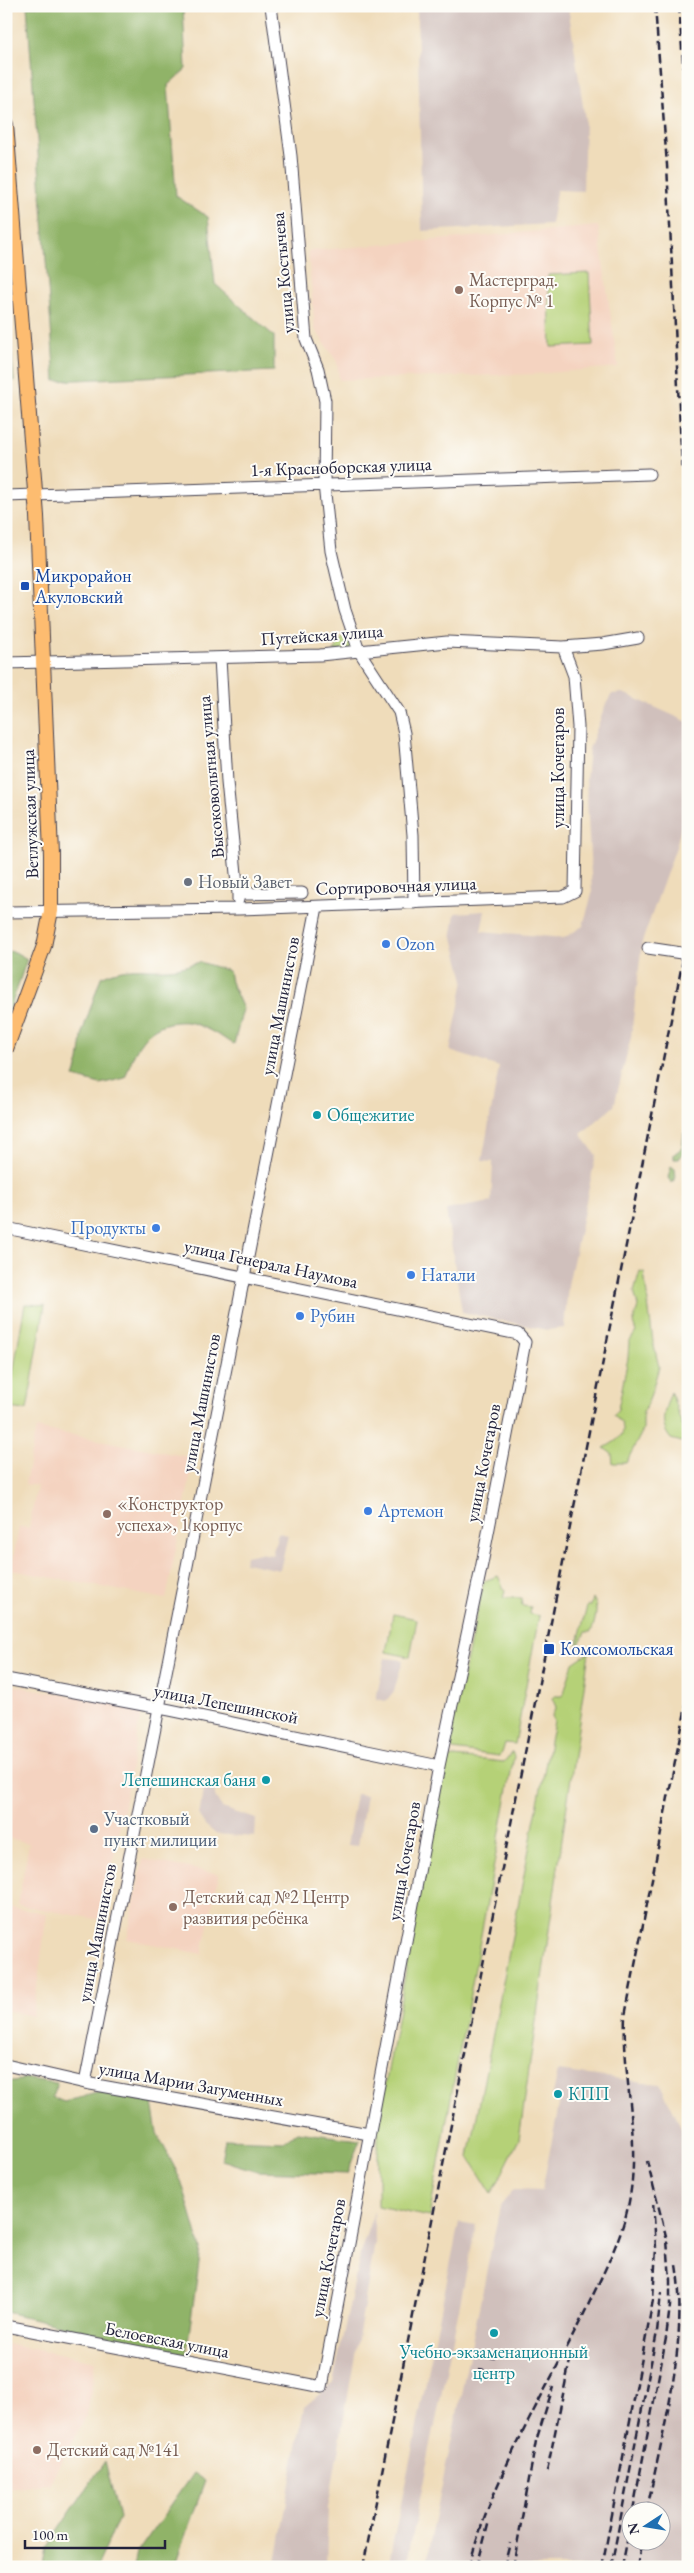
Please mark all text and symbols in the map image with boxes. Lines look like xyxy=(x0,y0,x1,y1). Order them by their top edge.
street label: улица Костычева xyxy=(266,211,299,335)
place label: Мастерград. Корпус № 1 xyxy=(469,268,558,312)
marker: Мастерград. Корпус № 1 xyxy=(453,284,465,296)
street label: 1-я Красноборская улица xyxy=(250,452,433,481)
place label: Микрорайон Акуловский xyxy=(34,564,132,608)
marker: Микрорайон Акуловский xyxy=(19,580,31,592)
street label: Путейская улица xyxy=(260,619,385,650)
street label: Высоковольтная улица xyxy=(192,694,229,859)
street label: улица Кочегаров xyxy=(546,707,569,828)
street label: Ветлужская улица xyxy=(16,748,43,879)
place label: Новый Завет xyxy=(198,870,292,893)
street label: Сортировочная улица xyxy=(315,871,478,900)
marker: Новый Завет xyxy=(182,876,194,888)
place label: Ozon xyxy=(396,932,435,955)
street label: улица Машинистов xyxy=(255,934,304,1077)
marker: Ozon xyxy=(380,938,392,950)
place label: Общежитие xyxy=(327,1103,414,1126)
marker: Общежитие xyxy=(311,1109,323,1121)
place label: Продукты xyxy=(70,1216,146,1239)
marker: Продукты xyxy=(150,1222,162,1234)
street label: улица Генерала Наумова xyxy=(182,1234,361,1293)
place label: Натали xyxy=(421,1263,476,1286)
marker: Натали xyxy=(405,1269,417,1281)
place label: Рубин xyxy=(310,1304,355,1327)
marker: Рубин xyxy=(294,1310,306,1322)
street label: улица Машинистов xyxy=(176,1331,225,1474)
street label: улица Кочегаров xyxy=(460,1401,505,1524)
place label: «Конструктор успеха», 1 корпус xyxy=(117,1492,243,1536)
place label: Артемон xyxy=(377,1499,444,1522)
marker: Артемон xyxy=(362,1505,374,1517)
marker: «Конструктор успеха», 1 корпус xyxy=(101,1508,113,1520)
place label: Комсомольская xyxy=(560,1637,673,1660)
marker: Комсомольская xyxy=(542,1642,556,1656)
street label: улица Лепешинской xyxy=(152,1678,301,1729)
place label: Лепешинская баня xyxy=(122,1768,256,1791)
marker: Лепешинская баня xyxy=(260,1774,272,1786)
street label: улица Кочегаров xyxy=(382,1799,425,1922)
place label: Участковый пункт милиции xyxy=(103,1807,218,1851)
marker: Участковый пункт милиции xyxy=(88,1823,100,1835)
street label: улица Машинистов xyxy=(72,1861,121,2004)
place label: Детский сад №2 Центр развития ребёнка xyxy=(183,1885,349,1929)
marker: Детский сад №2 Центр развития ребёнка xyxy=(167,1901,179,1913)
street label: улица Марии Загуменных xyxy=(97,2056,285,2111)
place label: КПП xyxy=(568,2082,610,2105)
marker: КПП xyxy=(552,2088,564,2100)
street label: улица Кочегаров xyxy=(305,2196,350,2319)
street label: Белоевская улица xyxy=(103,2316,232,2363)
marker: Учебно-экзаменационный центр xyxy=(488,2327,500,2339)
place label: Учебно-экзаменационный центр xyxy=(399,2340,589,2384)
place label: Детский сад №141 xyxy=(47,2438,180,2461)
marker: Детский сад №141 xyxy=(31,2444,43,2456)
north arrow xyxy=(622,2500,672,2550)
scale bar xyxy=(25,2518,165,2550)
text: N xyxy=(623,2521,643,2536)
text: 100 m xyxy=(32,2525,69,2544)

